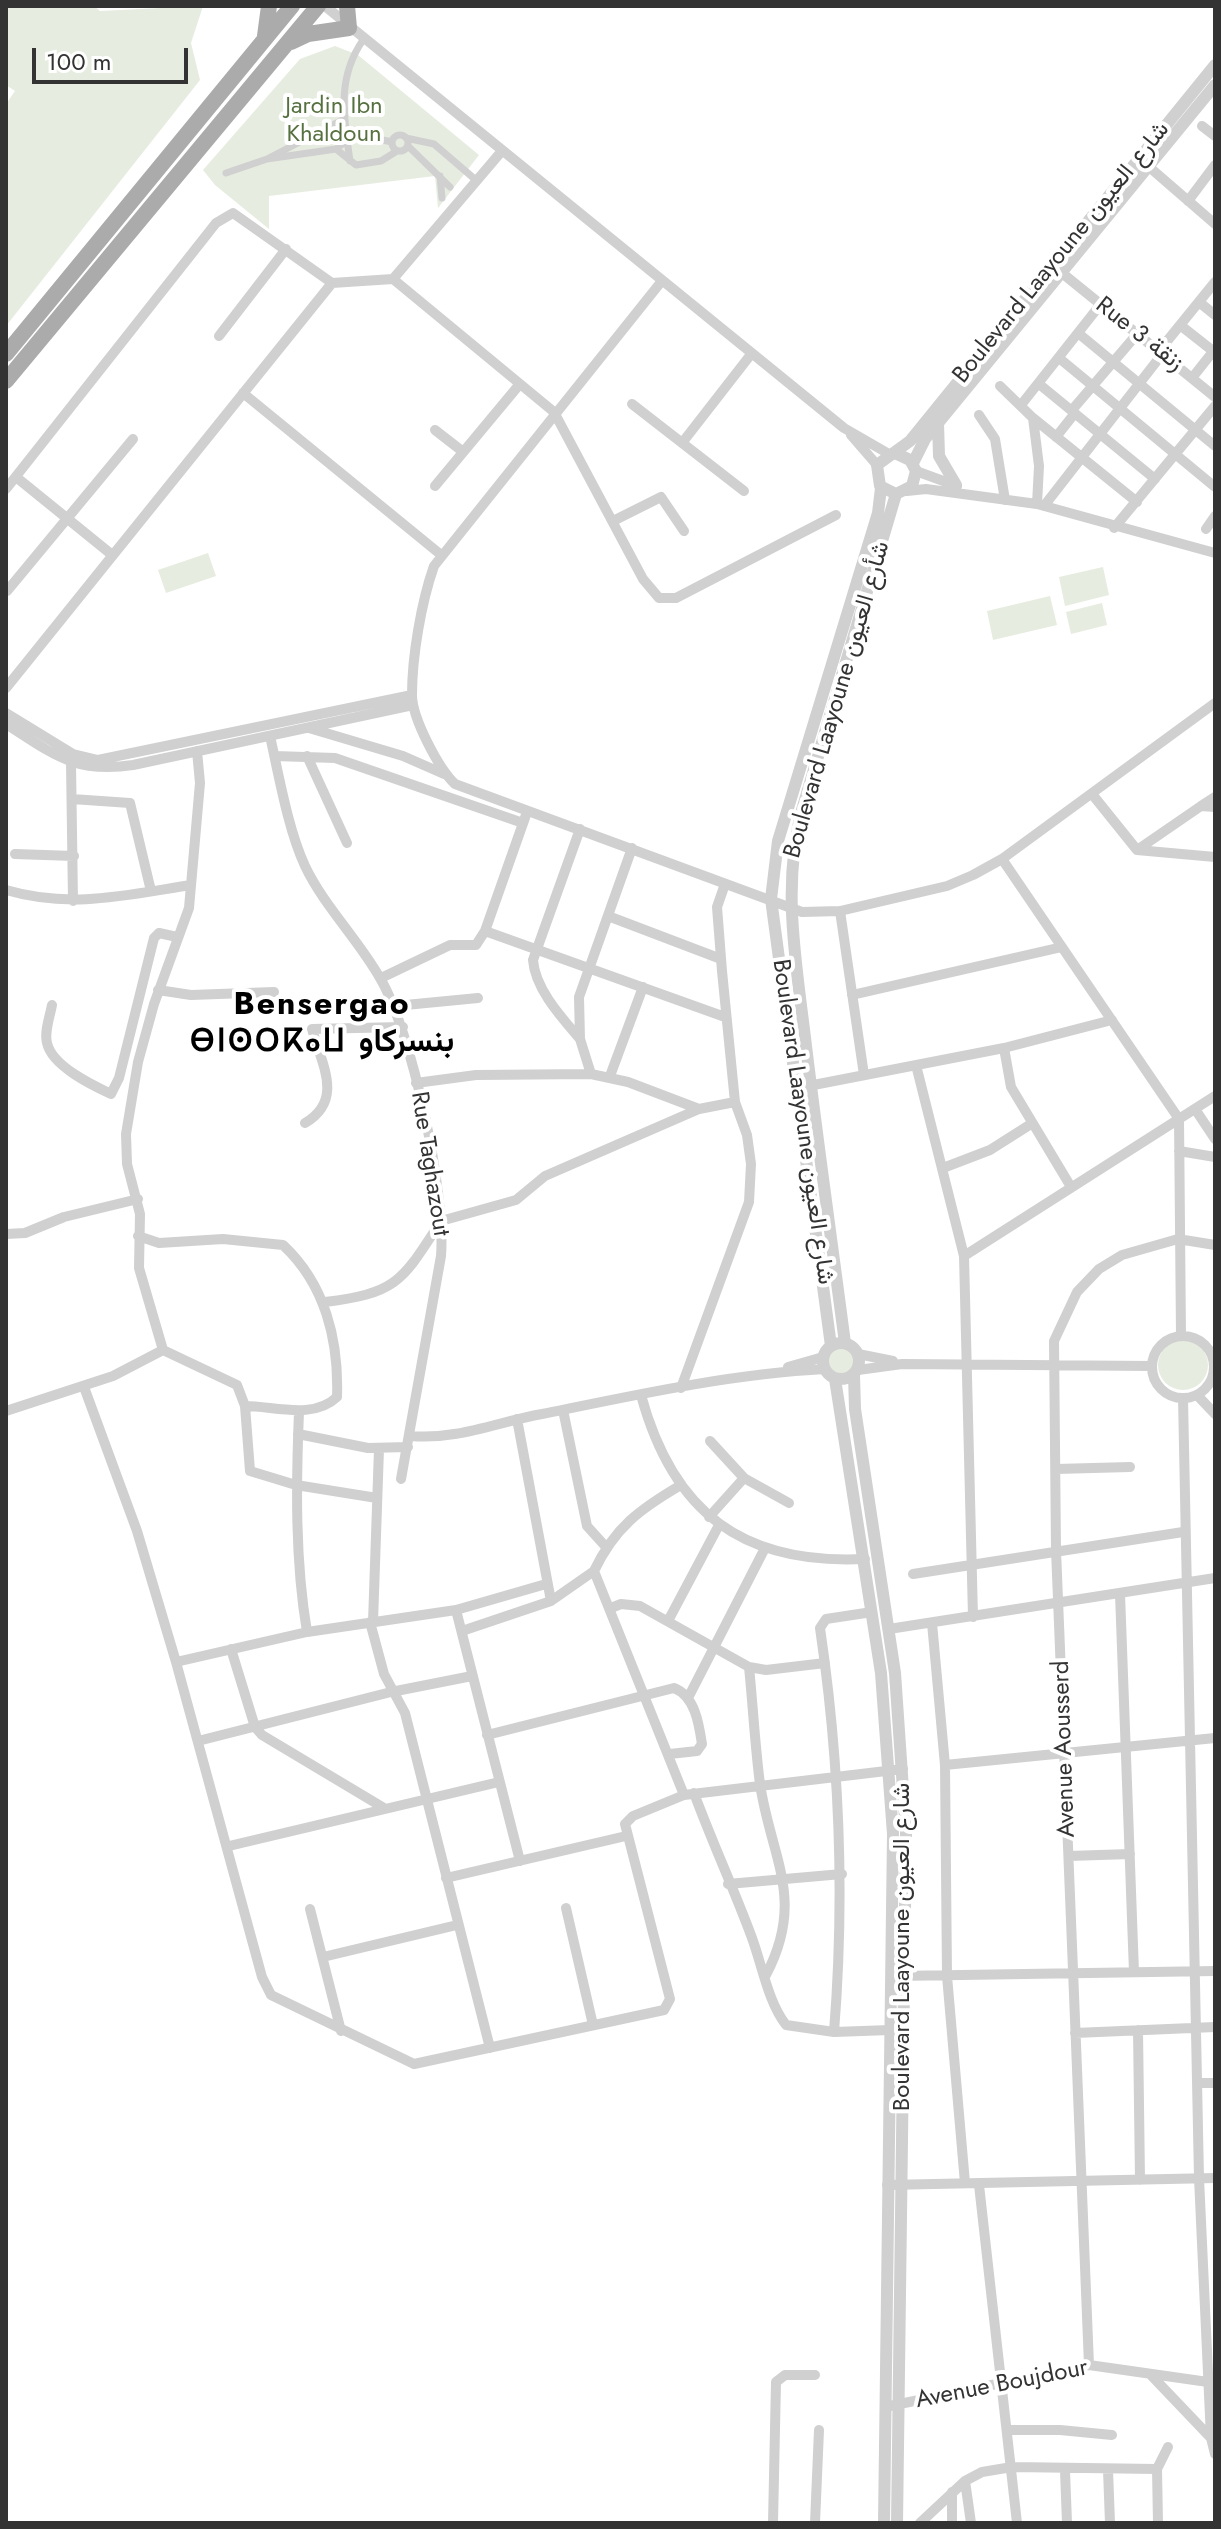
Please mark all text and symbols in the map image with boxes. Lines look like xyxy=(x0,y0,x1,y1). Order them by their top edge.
scale bar xyxy=(36,32,192,82)
text: 100 m xyxy=(46,44,112,79)
park label: Jardin Ibn Khaldoun xyxy=(285,93,383,149)
street label: Boulevard Laayoune شارع العيون xyxy=(948,116,1176,390)
street label: Rue 3 زنقة xyxy=(1089,292,1189,378)
street label: Boulevard Laayoune شأرع العيون xyxy=(779,538,897,862)
street label: Boulevard Laayoune شارع العيون xyxy=(765,957,839,1287)
district label: Bensergao ⴱⵏⵙⵔⴽⴰⵡ بنسركاو xyxy=(198,987,446,1062)
street label: Rue Taghazout xyxy=(403,1090,455,1238)
street label: Avenue Aousserd xyxy=(1048,1660,1082,1838)
street label: Boulevard Laayoune شارع العيون xyxy=(889,1783,917,2111)
street label: Avenue Boujdour xyxy=(914,2354,1090,2416)

